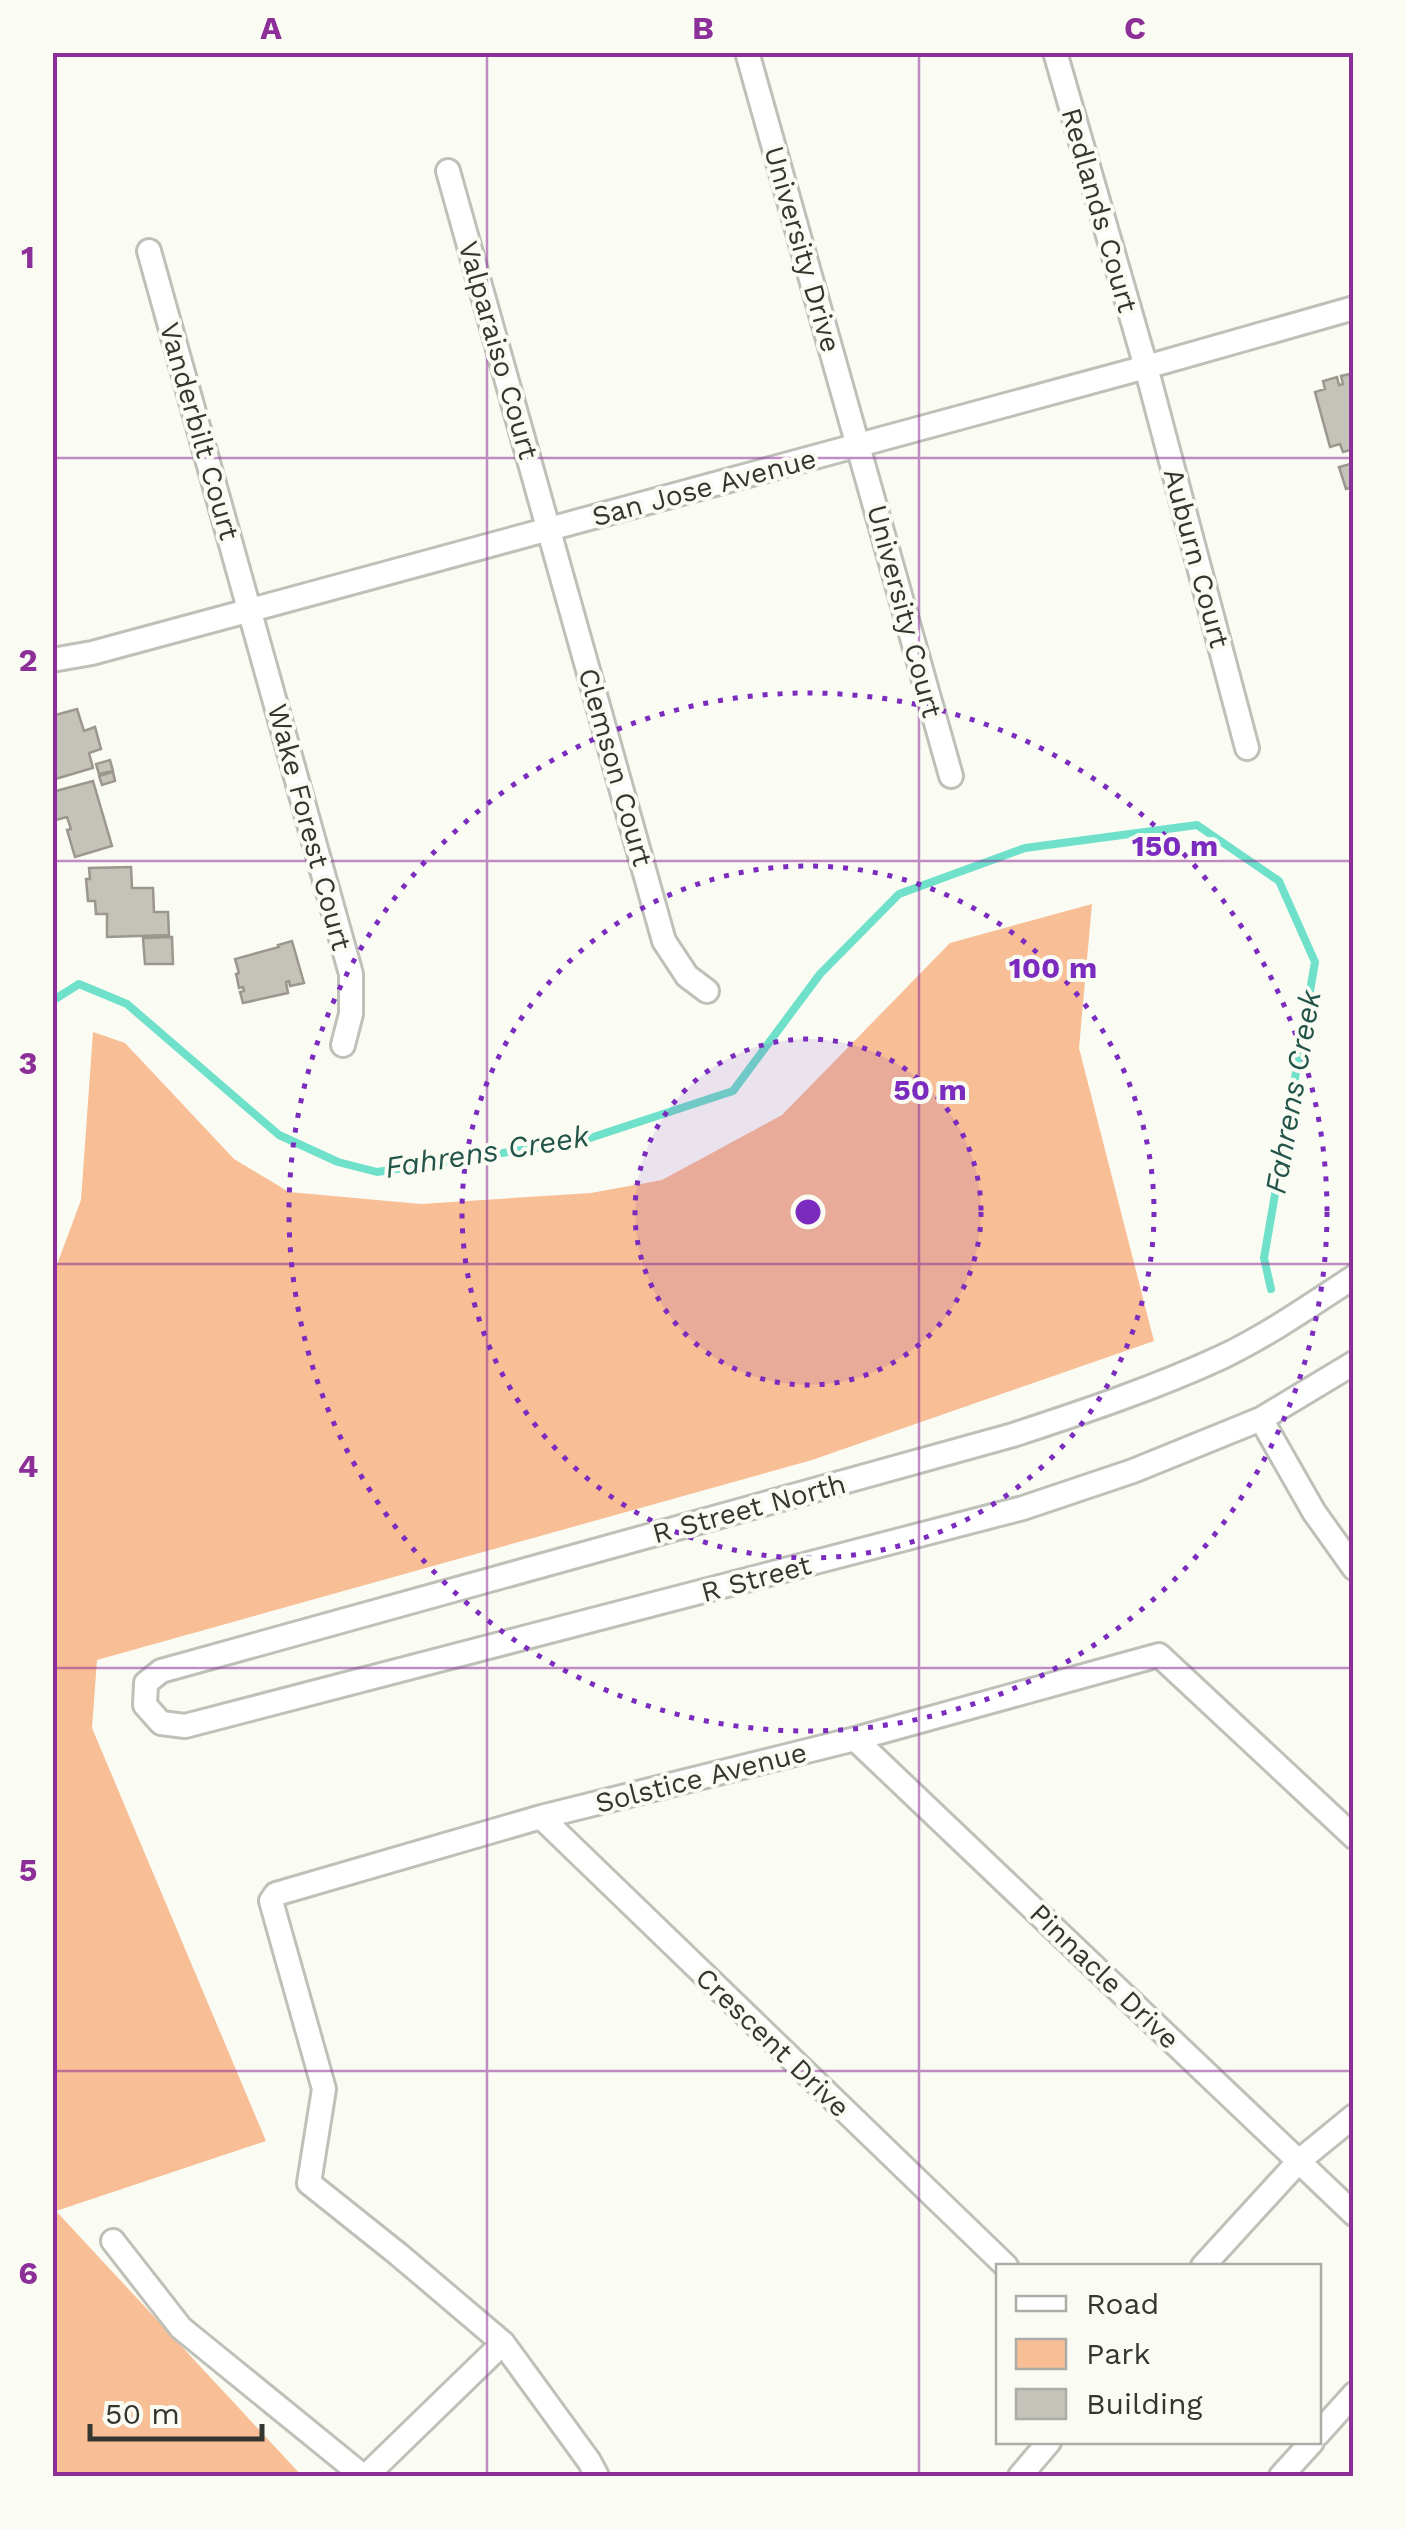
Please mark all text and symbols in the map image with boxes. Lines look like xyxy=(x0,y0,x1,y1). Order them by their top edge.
text: A xyxy=(260,9,282,47)
text: B xyxy=(692,9,714,47)
text: C xyxy=(1124,9,1146,47)
street label: Redlands Court xyxy=(1055,104,1145,316)
street label: University Drive xyxy=(757,142,848,356)
street label: Valparaiso Court xyxy=(452,237,546,463)
text: 1 xyxy=(21,238,35,276)
street label: Vanderbilt Court xyxy=(153,319,246,544)
street label: San Jose Avenue xyxy=(589,442,820,533)
street label: Auburn Court xyxy=(1157,465,1236,652)
street label: University Court xyxy=(860,501,949,721)
text: 2 xyxy=(18,641,38,679)
street label: Clemson Court xyxy=(571,664,660,870)
street label: Wake Forest Court xyxy=(261,700,358,954)
text: 150 m xyxy=(1132,828,1218,863)
text: 100 m xyxy=(1009,950,1097,985)
water label: Fahrens Creek xyxy=(1257,986,1328,1196)
text: 3 xyxy=(19,1044,37,1082)
text: 50 m xyxy=(893,1072,967,1107)
water label: Fahrens Creek xyxy=(382,1118,593,1185)
centre of rings xyxy=(790,1194,826,1230)
text: 4 xyxy=(18,1447,38,1485)
street label: R Street North xyxy=(649,1467,849,1550)
street label: R Street xyxy=(698,1548,815,1609)
street label: Solstice Avenue xyxy=(592,1735,810,1820)
text: 5 xyxy=(19,1851,37,1889)
street label: Pinnacle Drive xyxy=(1023,1897,1186,2056)
street label: Crescent Drive xyxy=(689,1961,856,2124)
text: 6 xyxy=(18,2254,38,2292)
legend xyxy=(996,2264,1321,2444)
text: Road xyxy=(1086,2286,1159,2321)
text: Park xyxy=(1086,2336,1151,2371)
scale bar xyxy=(90,2379,262,2441)
text: Building xyxy=(1086,2386,1203,2421)
text: 50 m xyxy=(105,2396,180,2431)

